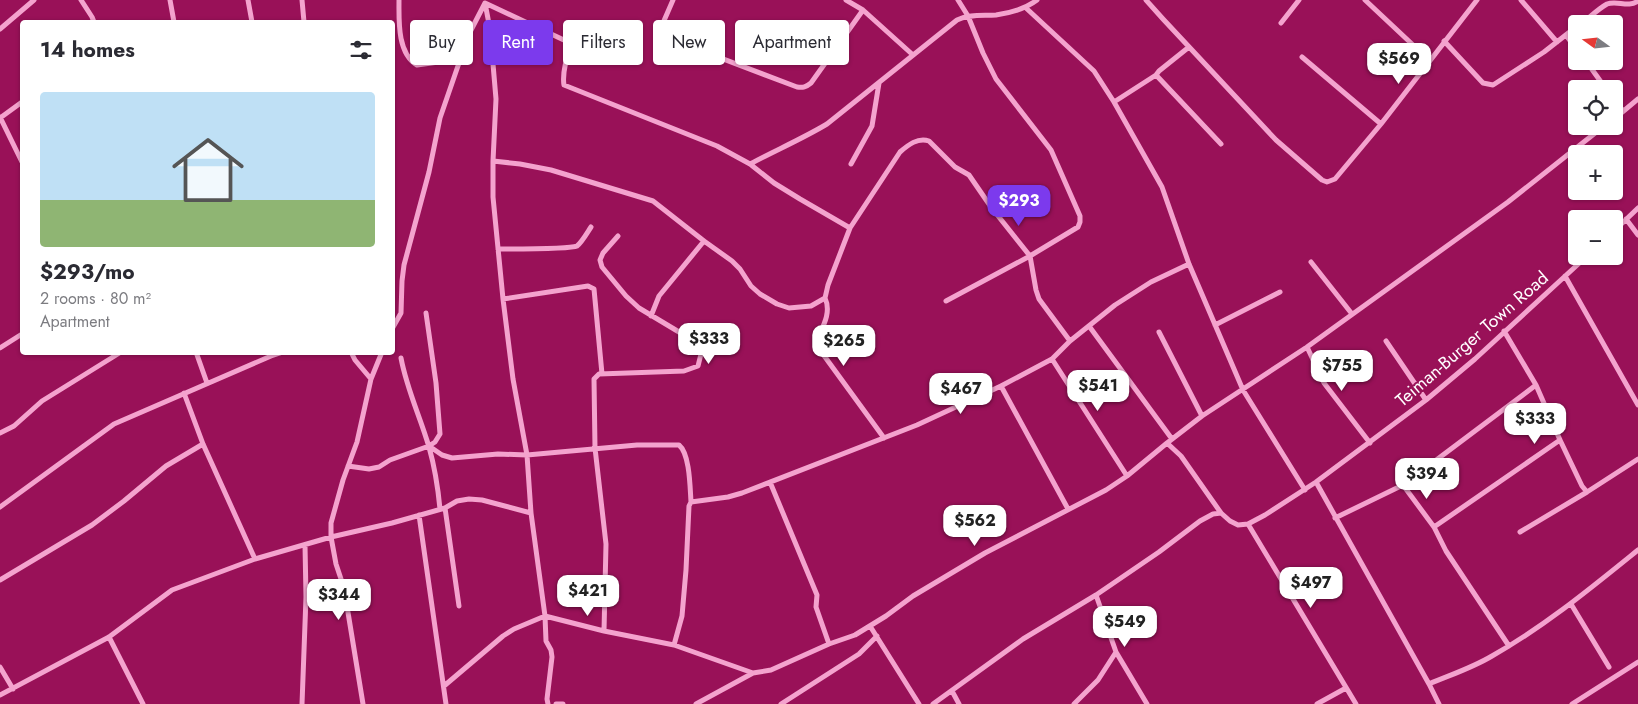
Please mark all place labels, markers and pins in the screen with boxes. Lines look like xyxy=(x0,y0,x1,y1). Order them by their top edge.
pin: $569 xyxy=(1369,42,1429,85)
pin: $293 xyxy=(989,184,1049,227)
pin: $333 xyxy=(679,322,739,365)
pin: $265 xyxy=(814,324,874,367)
pin: $755 xyxy=(1312,350,1372,392)
pin: $541 xyxy=(1068,370,1128,412)
pin: $467 xyxy=(931,372,991,415)
pin: $333 xyxy=(1505,402,1565,445)
pin: $394 xyxy=(1397,458,1457,500)
pin: $562 xyxy=(945,504,1005,547)
pin: $497 xyxy=(1281,566,1341,609)
pin: $421 xyxy=(558,574,618,617)
pin: $344 xyxy=(309,578,369,621)
pin: $549 xyxy=(1095,606,1155,648)

